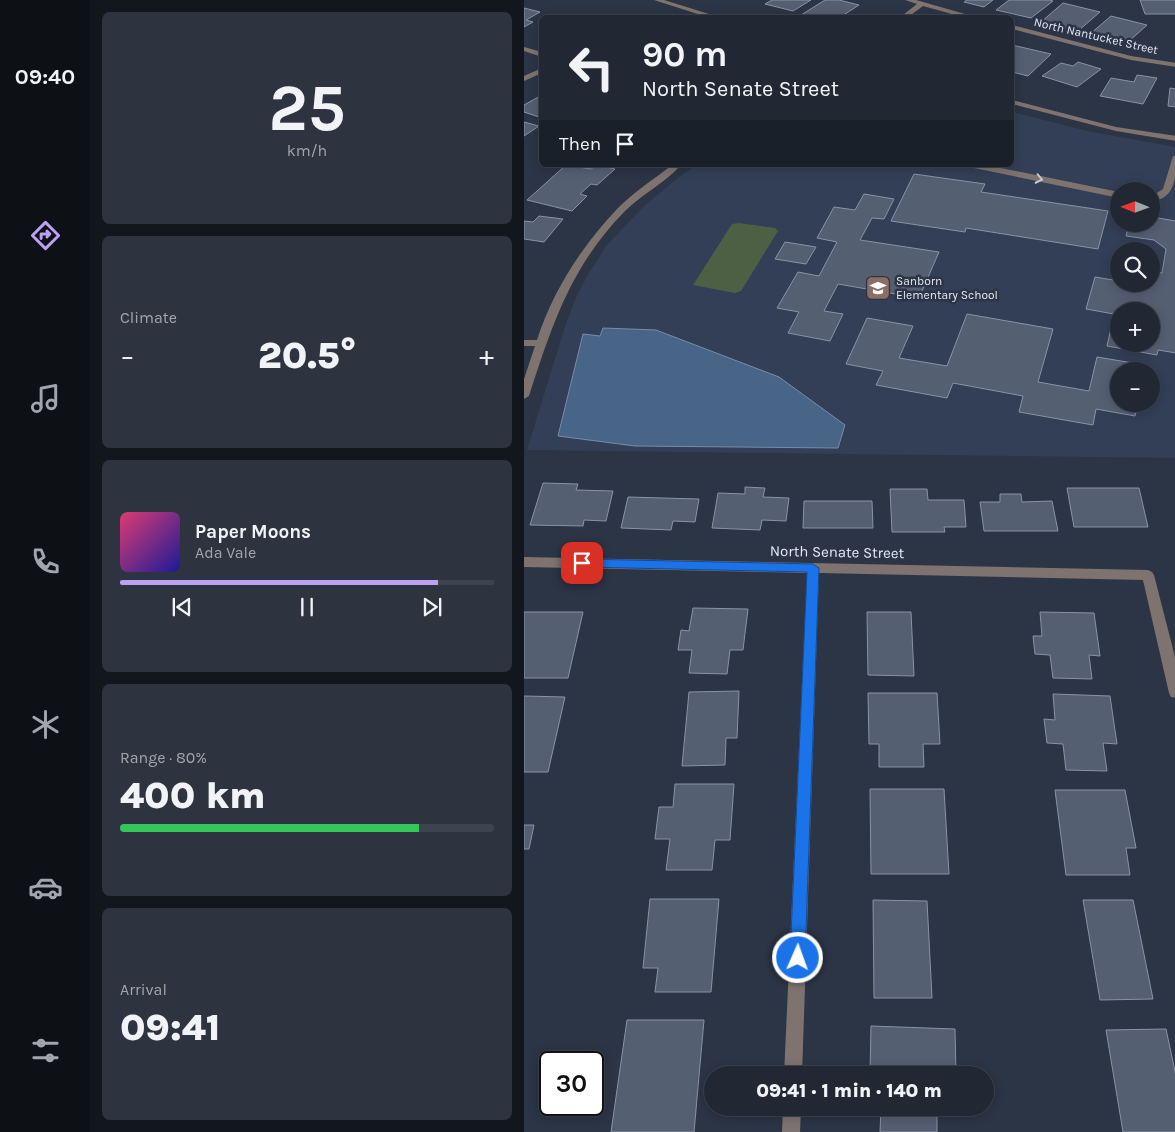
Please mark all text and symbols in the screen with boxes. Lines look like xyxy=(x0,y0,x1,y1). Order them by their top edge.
street label: North Nantucket Street xyxy=(1033,15,1160,57)
text: 90 m xyxy=(642,34,728,75)
icon: left xyxy=(559,35,624,100)
text: 09:40 xyxy=(15,64,75,90)
text: 25 xyxy=(268,70,346,146)
text: North Senate Street xyxy=(642,76,839,102)
icon: arrive xyxy=(611,130,639,158)
text: Then xyxy=(559,133,601,155)
text: km/h xyxy=(287,141,327,160)
one-way arrow xyxy=(1034,173,1043,183)
north arrow xyxy=(1110,182,1160,232)
map controls xyxy=(1110,182,1160,412)
icon: directions xyxy=(28,218,63,253)
button: search xyxy=(1110,242,1160,292)
place label: Sanborn Elementary School xyxy=(896,274,998,302)
school or university icon: Sanborn Elementary School xyxy=(865,275,891,301)
button: + xyxy=(1110,302,1160,352)
text: Climate xyxy=(120,308,177,327)
text: 20.5° xyxy=(258,333,356,378)
text: − xyxy=(120,339,135,372)
text: + xyxy=(479,339,494,372)
button: − xyxy=(1110,362,1160,412)
icon: music xyxy=(28,381,63,416)
text: Paper Moons xyxy=(195,521,311,543)
pin xyxy=(561,542,603,584)
street label: North Senate Street xyxy=(770,542,905,562)
text: Ada Vale xyxy=(195,543,256,562)
icon: phone xyxy=(28,544,63,579)
icon: arrive xyxy=(568,549,596,577)
icon: previous xyxy=(168,593,196,621)
icon: pause xyxy=(293,593,321,621)
icon: next xyxy=(418,593,446,621)
icon: climate xyxy=(28,707,63,742)
text: Range · 80% xyxy=(120,748,207,767)
text: 400 km xyxy=(120,773,266,818)
icon: car xyxy=(28,870,63,905)
position arrow xyxy=(771,931,823,983)
text: Arrival xyxy=(120,980,167,999)
text: 09:41 xyxy=(120,1005,220,1050)
icon: filters xyxy=(28,1033,63,1068)
speed limit sign: 30 xyxy=(539,1051,604,1116)
text: 09:41 · 1 min · 140 m xyxy=(756,1080,942,1102)

